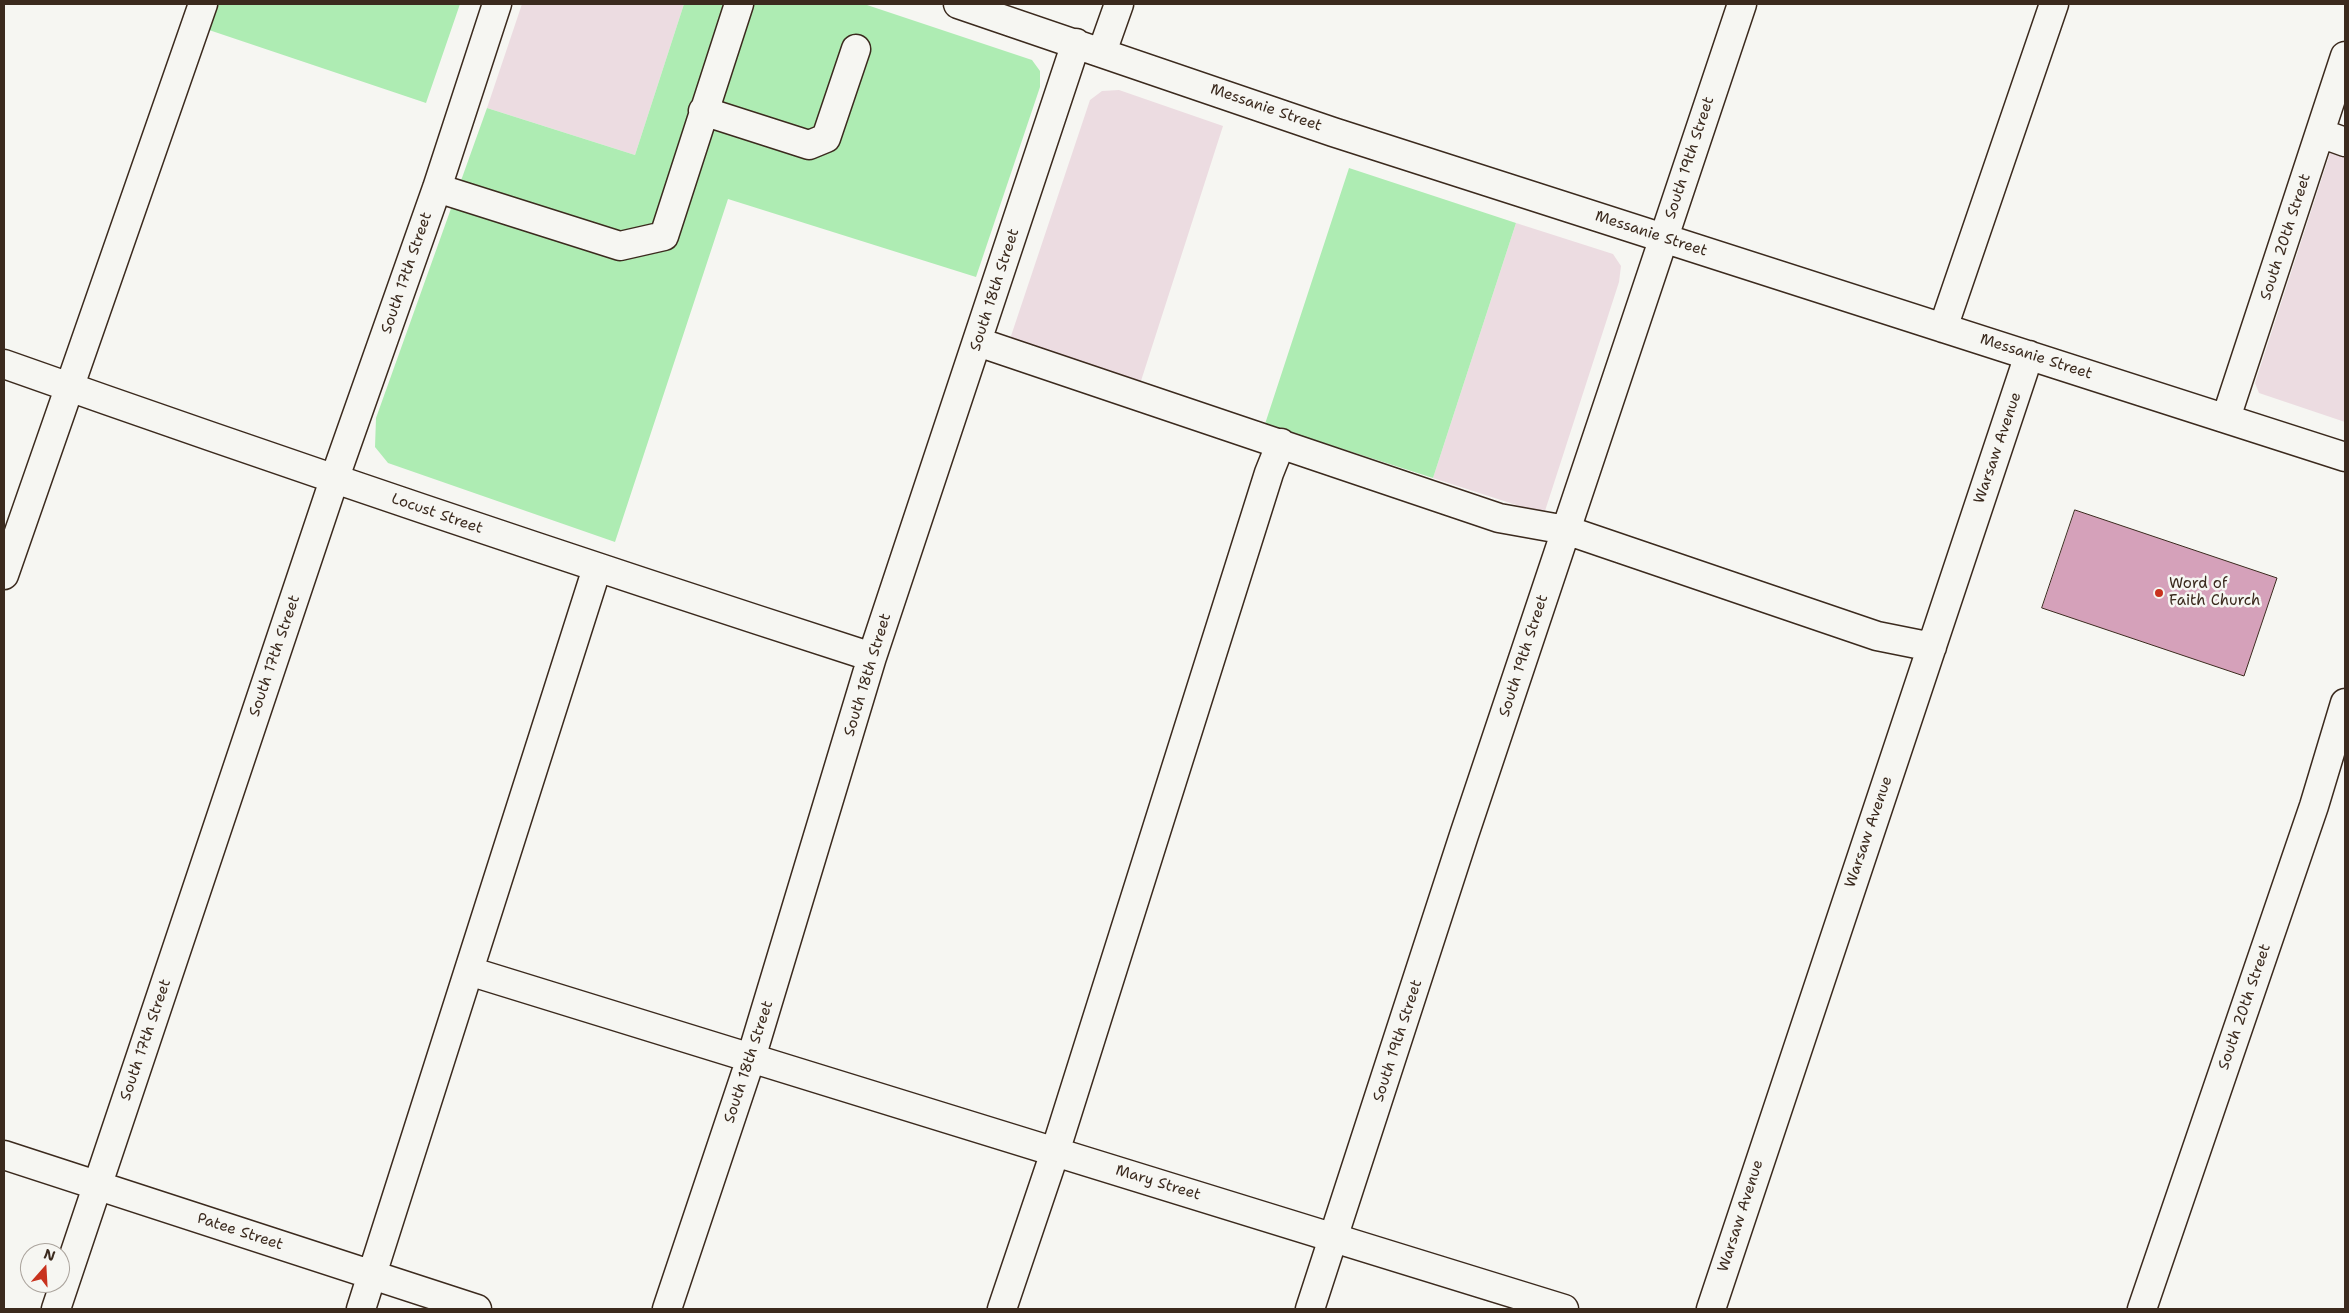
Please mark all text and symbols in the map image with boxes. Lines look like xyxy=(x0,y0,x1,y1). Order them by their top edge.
street label: Messanie Street xyxy=(1208,80,1324,136)
street label: South 19th Street xyxy=(1662,95,1718,221)
street label: South 20th Street xyxy=(2257,171,2315,303)
street label: Messanie Street xyxy=(1593,207,1709,261)
street label: South 17th Street xyxy=(378,210,436,336)
street label: South 18th Street xyxy=(967,226,1023,354)
street label: Messanie Street xyxy=(1978,330,2094,384)
street label: Warsaw Avenue xyxy=(1971,390,2025,506)
street label: Locust Street xyxy=(389,490,485,538)
place label: Word of Faith Church xyxy=(2169,575,2260,610)
marker: Word of Faith Church xyxy=(2153,587,2165,599)
street label: South 17th Street xyxy=(246,593,304,719)
street label: South 19th Street xyxy=(1496,593,1552,719)
street label: South 18th Street xyxy=(841,611,895,739)
street label: Warsaw Avenue xyxy=(1842,774,1896,890)
street label: South 20th Street xyxy=(2215,942,2275,1072)
street label: South 17th Street xyxy=(117,977,175,1103)
street label: South 19th Street xyxy=(1370,978,1426,1104)
street label: South 18th Street xyxy=(721,998,777,1126)
street label: Warsaw Avenue xyxy=(1714,1158,1768,1274)
street label: Mary Street xyxy=(1113,1162,1203,1204)
street label: Patee Street xyxy=(195,1210,285,1254)
north arrow xyxy=(20,1243,70,1293)
text: N xyxy=(41,1244,58,1265)

